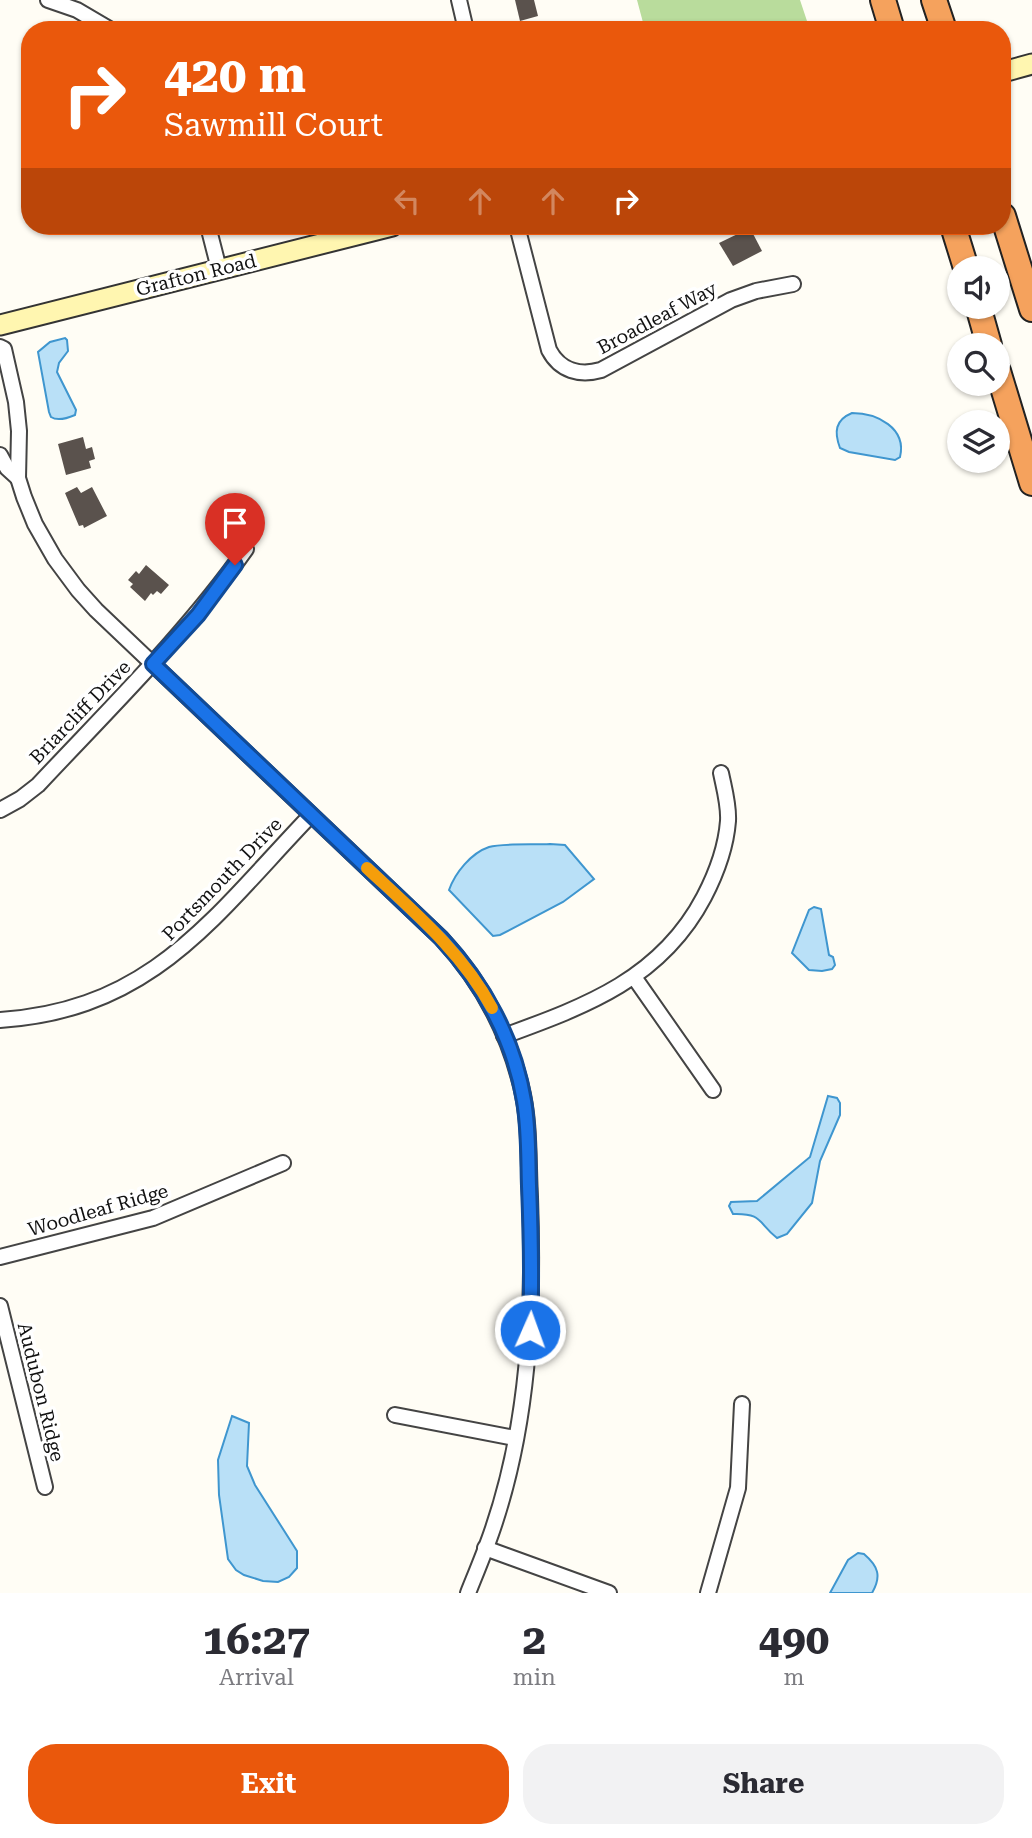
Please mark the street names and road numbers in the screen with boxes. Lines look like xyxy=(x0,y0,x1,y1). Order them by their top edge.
street label: Grafton Road xyxy=(134,249,258,301)
street label: Broadleaf Way xyxy=(593,276,721,359)
street label: Briarcliff Drive xyxy=(25,655,135,769)
street label: Portsmouth Drive xyxy=(157,813,287,945)
street label: Woodleaf Ridge xyxy=(25,1179,171,1241)
street label: Audubon Ridge xyxy=(13,1320,69,1464)

